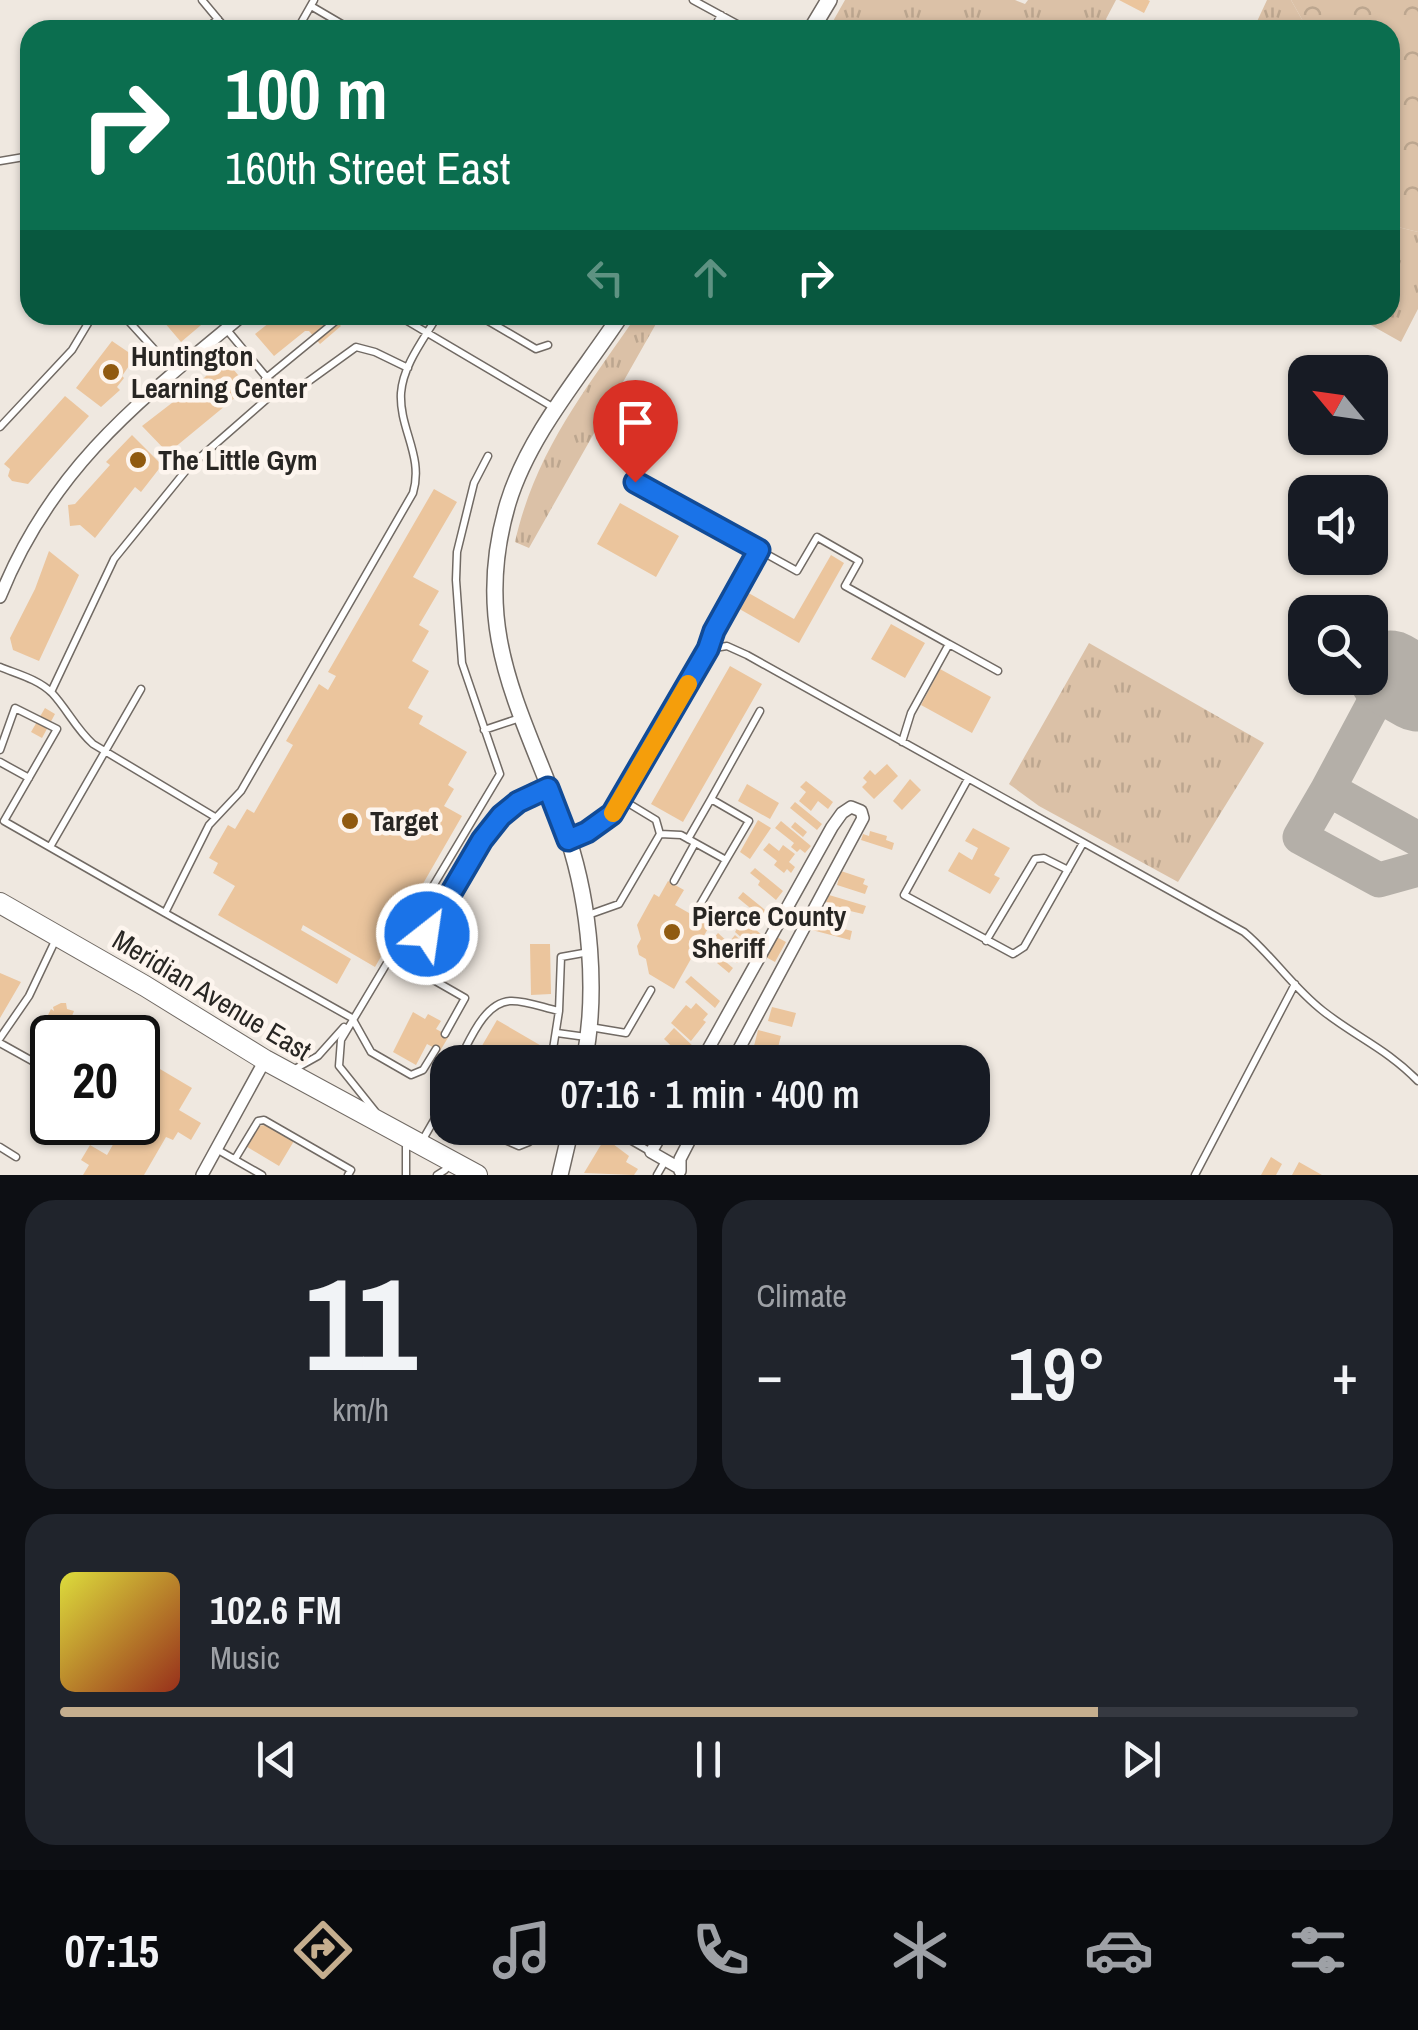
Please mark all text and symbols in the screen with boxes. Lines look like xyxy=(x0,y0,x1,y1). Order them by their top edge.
text: 100 m xyxy=(225,47,388,141)
icon: right xyxy=(60,60,190,190)
text: 160th Street East xyxy=(225,137,510,198)
icon: left xyxy=(578,250,633,305)
icon: ahead xyxy=(683,250,738,305)
icon: right xyxy=(788,250,843,305)
place label: Huntington Learning Center xyxy=(131,337,307,407)
north arrow xyxy=(1288,355,1388,455)
map controls xyxy=(1288,355,1388,695)
marker: Huntington Learning Center xyxy=(100,361,122,383)
pin xyxy=(593,380,678,483)
icon: arrive xyxy=(608,395,663,450)
place label: The Little Gym xyxy=(158,441,318,479)
marker: The Little Gym xyxy=(127,449,149,471)
button: sound xyxy=(1288,475,1388,575)
button: search xyxy=(1288,595,1388,695)
place label: Target xyxy=(370,802,439,840)
marker: Target xyxy=(339,810,361,832)
position arrow xyxy=(375,882,479,986)
place label: Pierce County Sheriff xyxy=(692,897,847,967)
street label: Meridian Avenue East xyxy=(106,921,318,1069)
marker: Pierce County Sheriff xyxy=(661,921,683,943)
speed limit sign: 20 xyxy=(30,1015,160,1145)
text: 07:16 · 1 min · 400 m xyxy=(560,1069,860,1120)
text: 11 xyxy=(304,1235,417,1411)
text: Climate xyxy=(757,1274,847,1317)
text: 19° xyxy=(1008,1322,1106,1423)
text: − xyxy=(757,1337,783,1411)
text: + xyxy=(1332,1337,1358,1411)
text: km/h xyxy=(332,1388,389,1431)
text: 102.6 FM xyxy=(210,1585,342,1636)
text: Music xyxy=(210,1636,280,1679)
icon: previous xyxy=(249,1732,304,1787)
icon: pause xyxy=(681,1732,736,1787)
icon: next xyxy=(1114,1732,1169,1787)
icon: directions xyxy=(288,1915,358,1985)
icon: music xyxy=(487,1915,557,1985)
icon: phone xyxy=(686,1915,756,1985)
icon: climate xyxy=(885,1915,955,1985)
icon: car xyxy=(1084,1915,1154,1985)
icon: filters xyxy=(1283,1915,1353,1985)
text: 07:15 xyxy=(65,1920,159,1981)

